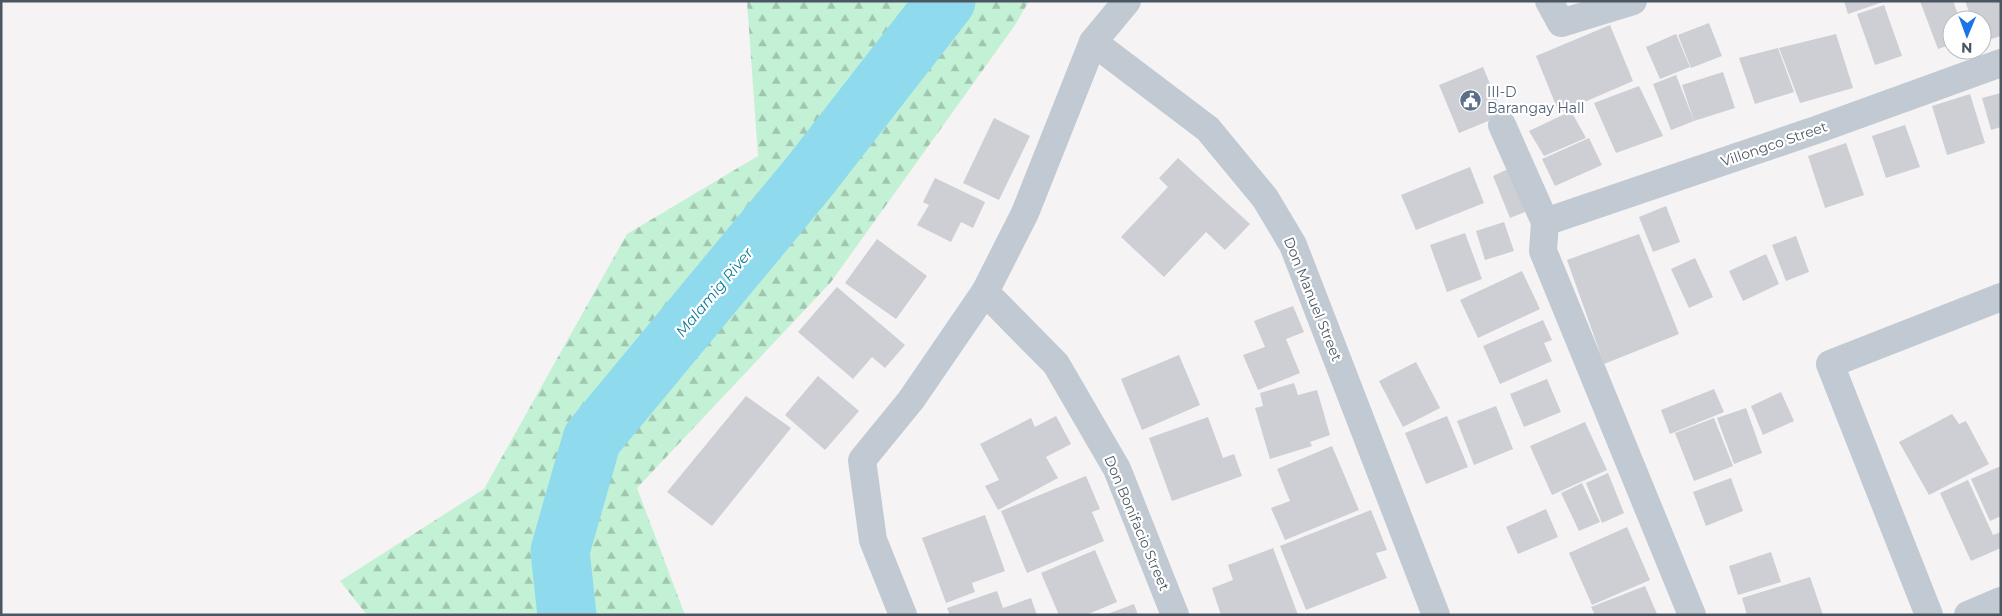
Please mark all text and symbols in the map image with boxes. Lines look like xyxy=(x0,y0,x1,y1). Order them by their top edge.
north arrow xyxy=(1942,10,1992,60)
text: N xyxy=(1961,39,1973,57)
place label: III-D Barangay Hall xyxy=(1487,83,1585,117)
public building icon: III-D Barangay Hall xyxy=(1459,88,1483,112)
street label: Villongco Street xyxy=(1719,117,1830,171)
street label: Don Manuel Street xyxy=(1280,234,1346,364)
water label: Malamig River xyxy=(671,243,757,341)
street label: Don Bonifacio Street xyxy=(1100,453,1174,594)

